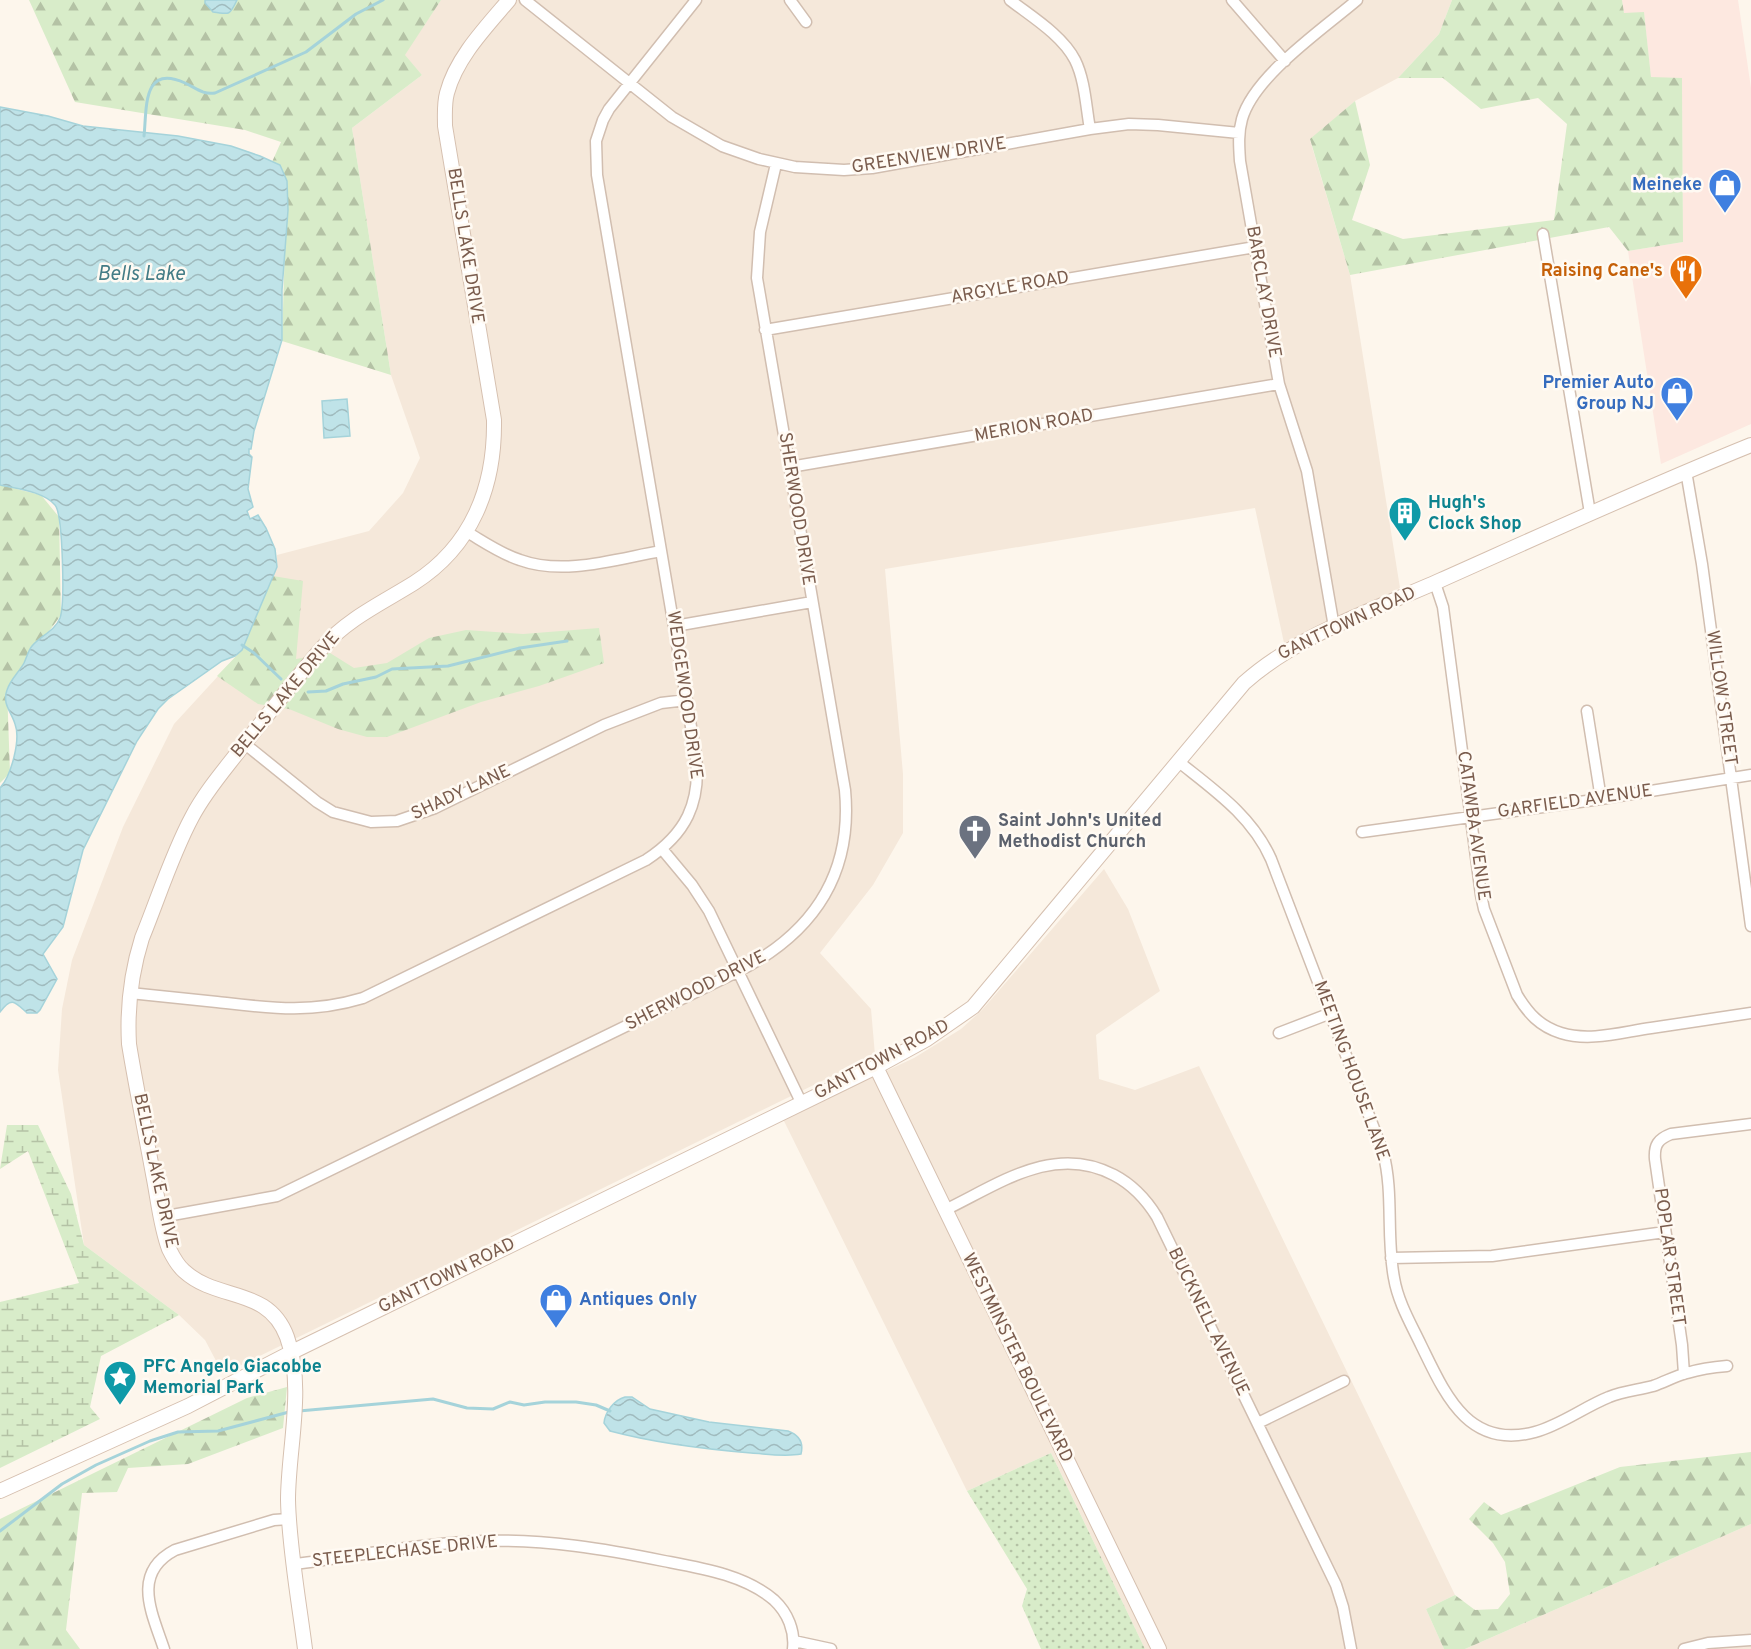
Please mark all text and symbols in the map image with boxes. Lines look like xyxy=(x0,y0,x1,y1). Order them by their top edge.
street label: GREENVIEW DRIVE xyxy=(850,132,1008,180)
street label: BELLS LAKE DRIVE xyxy=(441,166,489,326)
shop icon: Meineke xyxy=(1707,167,1743,214)
place label: Meineke xyxy=(1632,174,1702,197)
street label: BARCLAY DRIVE xyxy=(1240,224,1286,360)
restaurant icon: Raising Cane's xyxy=(1668,253,1704,300)
place label: Raising Cane's xyxy=(1541,260,1663,283)
water label: Bells Lake xyxy=(97,262,185,288)
street label: ARGYLE ROAD xyxy=(949,266,1071,310)
place label: Premier Auto Group NJ xyxy=(1542,372,1654,416)
shop icon: Premier Auto Group NJ xyxy=(1659,375,1695,422)
street label: MERION ROAD xyxy=(973,404,1095,448)
street label: SHERWOOD DRIVE xyxy=(773,431,819,587)
place label: Hugh's Clock Shop xyxy=(1428,492,1522,536)
building icon: Hugh's Clock Shop xyxy=(1387,495,1423,542)
street label: GANTTOWN ROAD xyxy=(1274,582,1420,666)
street label: WEDGEWOOD DRIVE xyxy=(661,609,707,781)
street label: BELLS LAKE DRIVE xyxy=(226,627,346,763)
street label: WILLOW STREET xyxy=(1700,629,1742,767)
street label: CATAWBA AVENUE xyxy=(1451,750,1495,902)
street label: SHADY LANE xyxy=(408,760,514,826)
street label: GARFIELD AVENUE xyxy=(1496,780,1654,824)
place label: Saint John's United Methodist Church xyxy=(998,810,1162,854)
church icon: Saint John's United Methodist Church xyxy=(957,813,993,860)
street label: SHERWOOD DRIVE xyxy=(622,946,770,1036)
street label: MEETING HOUSE LANE xyxy=(1308,978,1394,1164)
street label: GANTTOWN ROAD xyxy=(810,1015,954,1105)
street label: BELLS LAKE DRIVE xyxy=(127,1091,183,1251)
street label: POPLAR STREET xyxy=(1648,1187,1690,1327)
street label: GANTTOWN ROAD xyxy=(375,1233,519,1319)
street label: BUCKNELL AVENUE xyxy=(1162,1244,1254,1400)
street label: WESTMINSTER BOULEVARD xyxy=(956,1249,1078,1467)
shop icon: Antiques Only xyxy=(538,1282,574,1329)
place label: Antiques Only xyxy=(579,1289,697,1312)
place label: PFC Angelo Giacobbe Memorial Park xyxy=(143,1356,322,1400)
place icon: PFC Angelo Giacobbe Memorial Park xyxy=(102,1359,138,1406)
street label: STEEPLECHASE DRIVE xyxy=(311,1531,499,1573)

